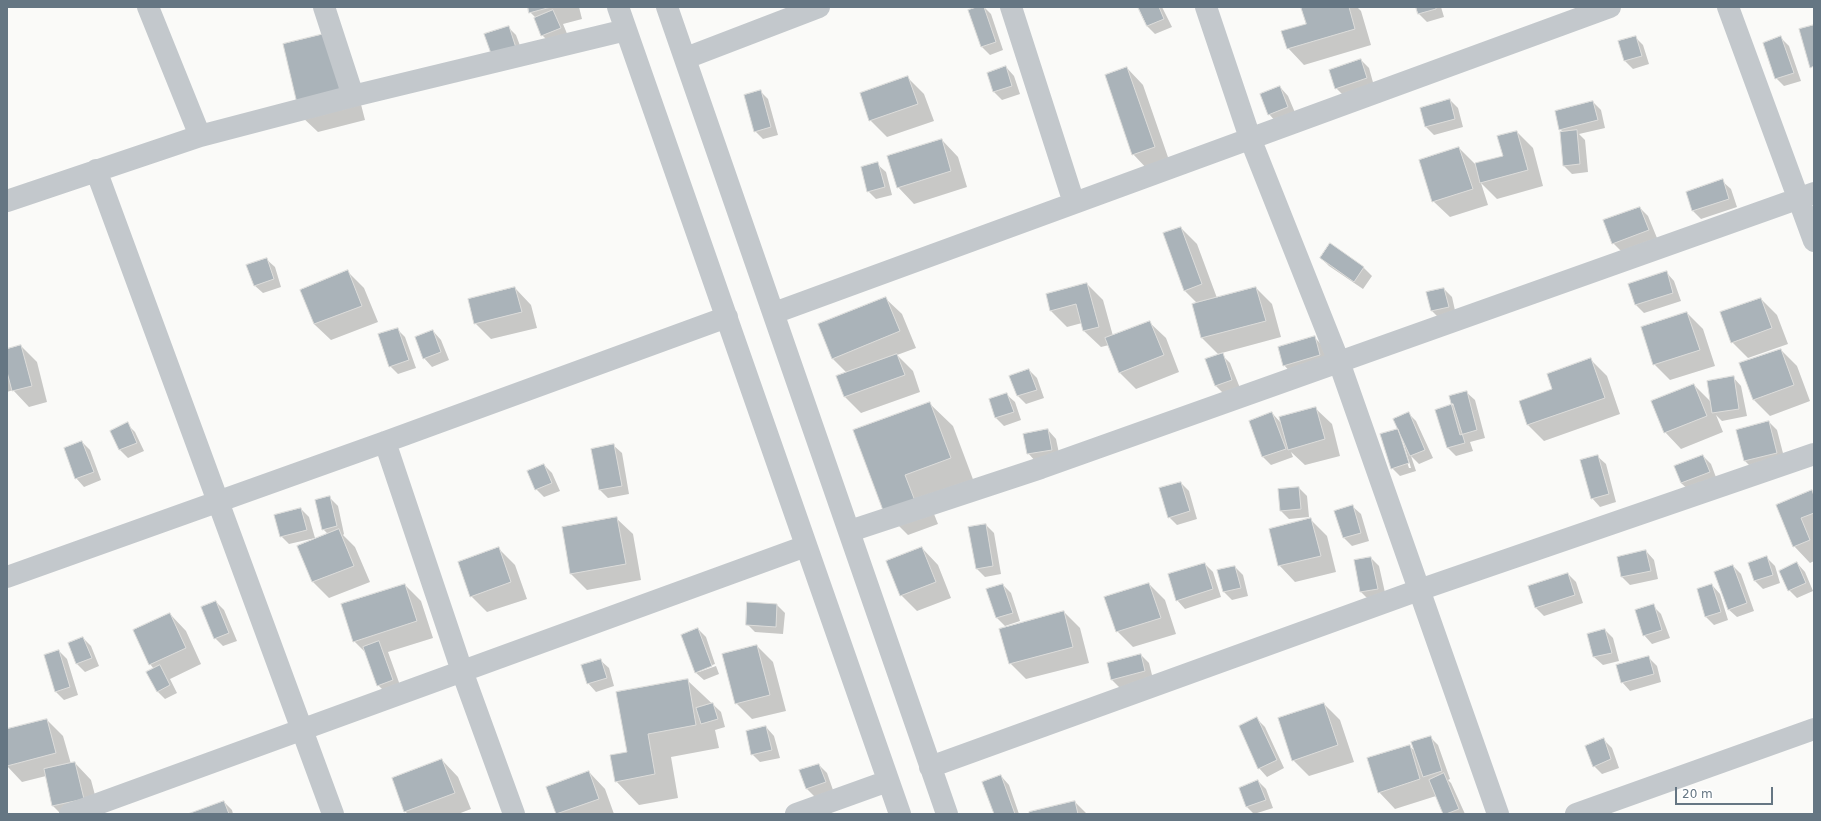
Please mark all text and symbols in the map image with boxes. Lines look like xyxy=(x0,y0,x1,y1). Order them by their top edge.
scale bar xyxy=(1677,779,1775,805)
text: 20 m xyxy=(1682,787,1713,801)

